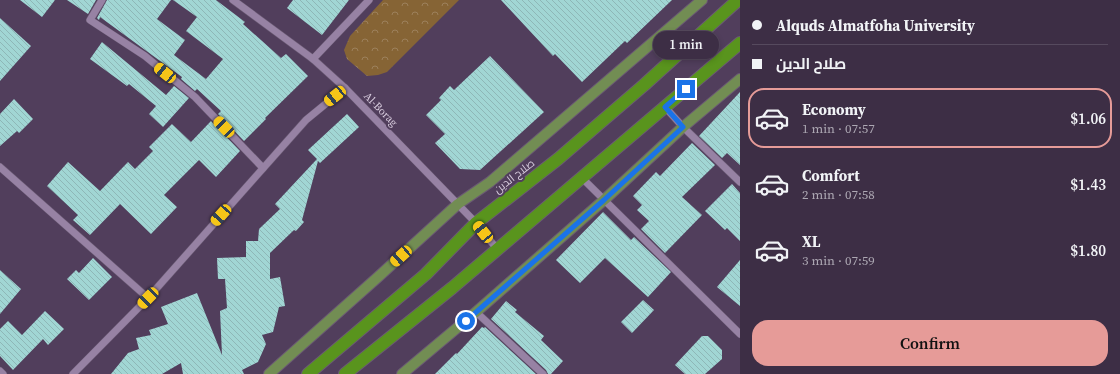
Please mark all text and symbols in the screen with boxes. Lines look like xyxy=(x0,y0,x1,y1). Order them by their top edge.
text: Alquds Almatfoha University xyxy=(776,15,975,36)
callout: 1 min xyxy=(653,31,719,59)
text: 1 min xyxy=(669,36,703,53)
text: صلاح الدين xyxy=(776,53,846,74)
car xyxy=(152,61,178,85)
route end xyxy=(677,80,695,98)
car xyxy=(322,84,348,108)
street label: Al-Borag xyxy=(360,89,401,130)
text: Economy xyxy=(802,99,866,120)
icon: car xyxy=(754,100,790,136)
text: $1.06 xyxy=(1070,108,1106,129)
car xyxy=(211,114,237,140)
text: 1 min · 07:57 xyxy=(802,120,875,137)
street label: صلاح الدين xyxy=(491,156,538,197)
text: Comfort xyxy=(802,165,860,186)
icon: car xyxy=(754,166,790,202)
text: $1.43 xyxy=(1070,174,1106,195)
text: 2 min · 07:58 xyxy=(802,186,875,203)
car xyxy=(209,202,233,228)
car xyxy=(471,219,495,245)
text: XL xyxy=(802,231,821,252)
icon: car xyxy=(754,232,790,268)
text: $1.80 xyxy=(1070,240,1106,261)
car xyxy=(388,244,414,268)
text: 3 min · 07:59 xyxy=(802,252,875,269)
car xyxy=(135,285,161,311)
route start xyxy=(457,312,475,330)
button: Confirm xyxy=(752,320,1108,366)

